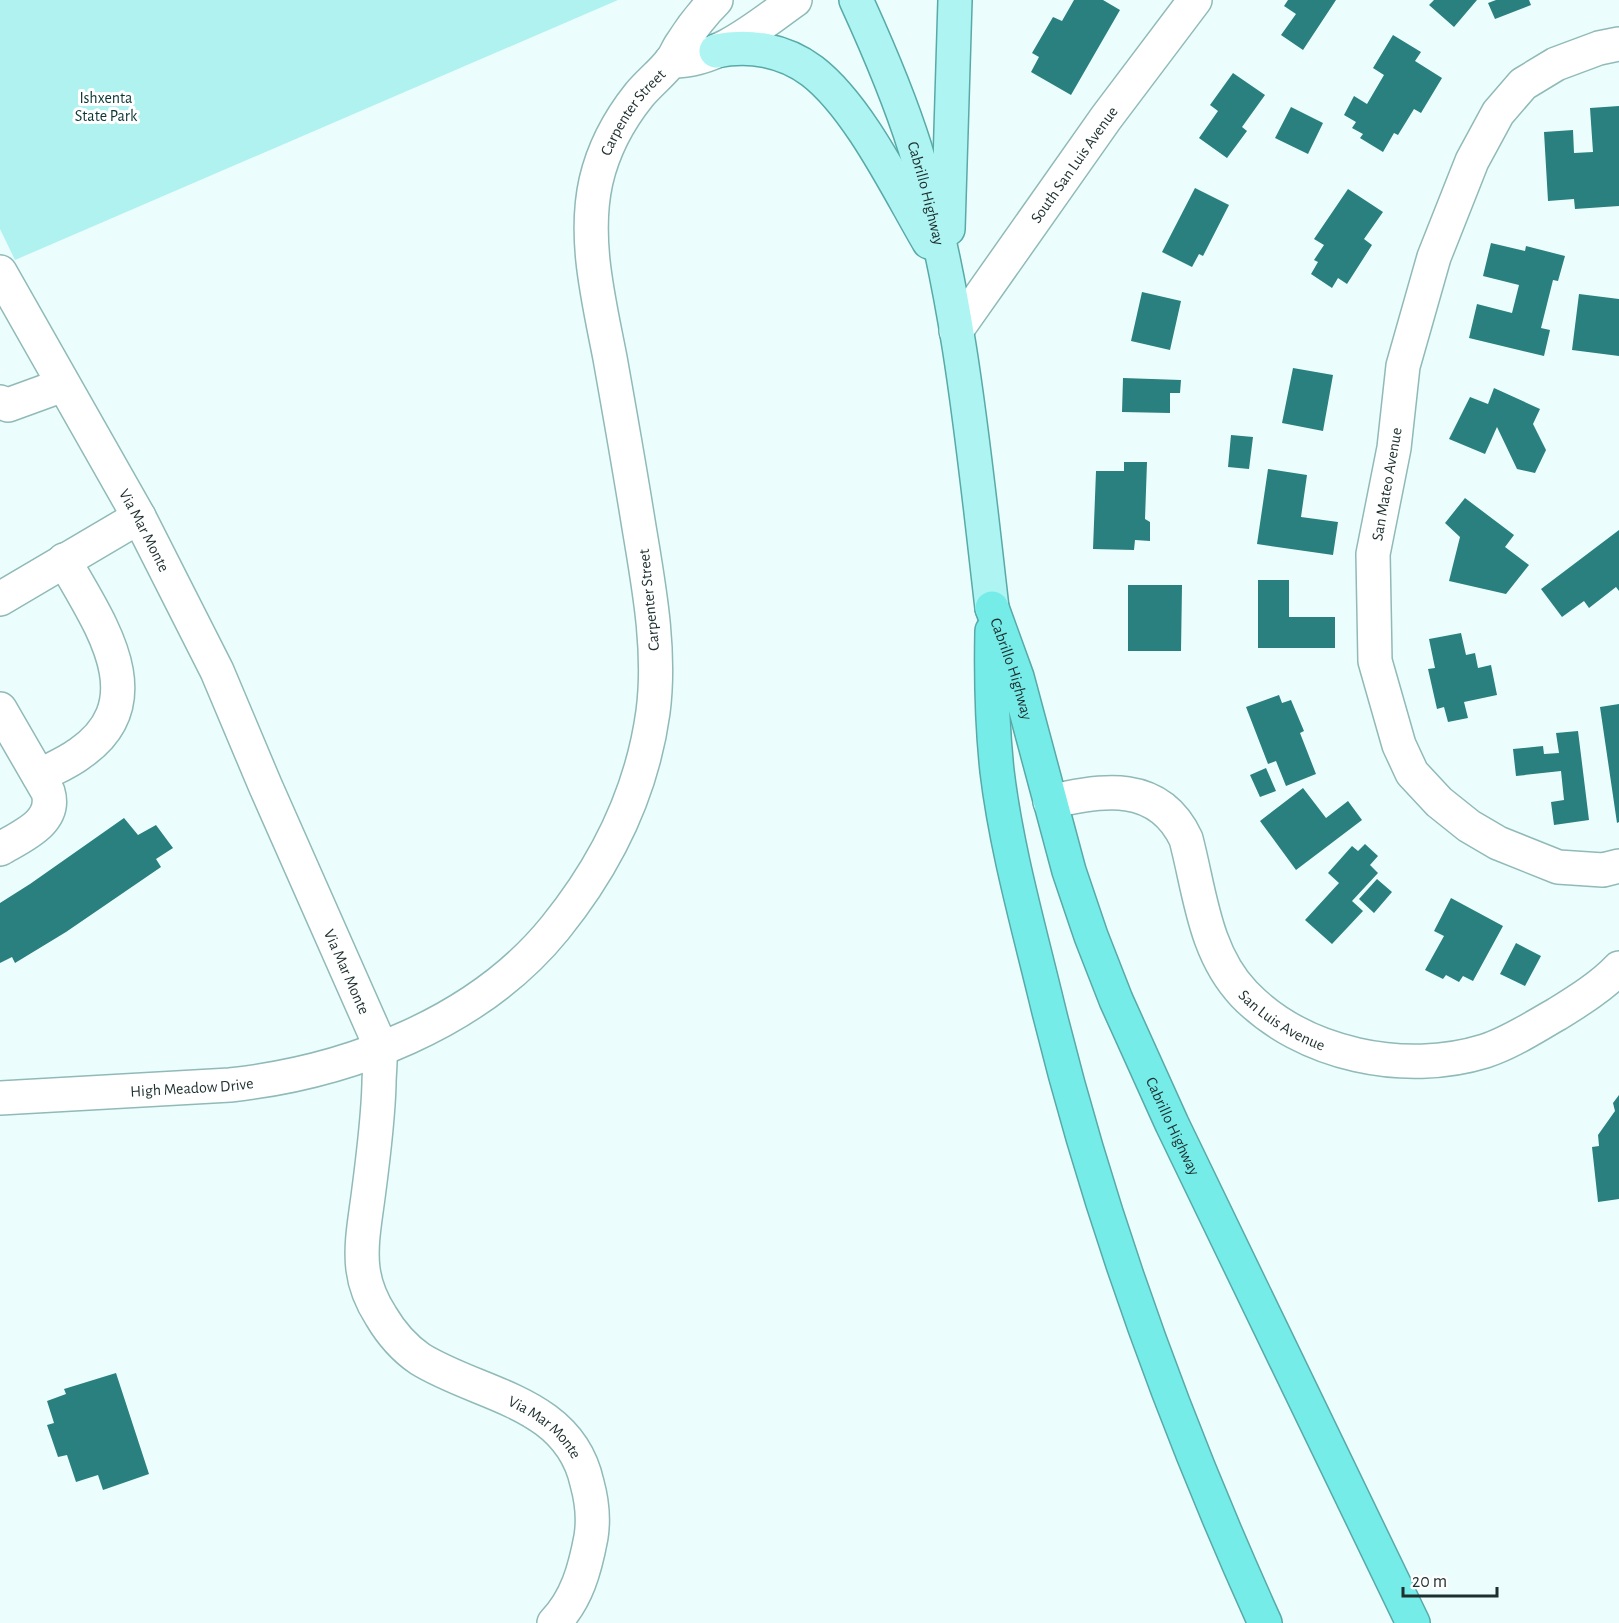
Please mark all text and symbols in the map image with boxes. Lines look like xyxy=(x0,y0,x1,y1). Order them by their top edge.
street label: Carpenter Street xyxy=(598,66,669,158)
park label: Ishxenta State Park xyxy=(75,90,138,124)
street label: South San Luis Avenue xyxy=(1028,104,1121,226)
street label: Cabrillo Highway xyxy=(904,140,947,247)
street label: San Mateo Avenue xyxy=(1369,426,1405,542)
street label: Via Mar Monte xyxy=(116,486,172,574)
street label: Carpenter Street xyxy=(636,548,662,652)
street label: Cabrillo Highway xyxy=(987,616,1035,722)
street label: Via Mar Monte xyxy=(321,927,372,1017)
street label: San Luis Avenue xyxy=(1235,987,1327,1054)
street label: High Meadow Drive xyxy=(130,1075,254,1100)
street label: Cabrillo Highway xyxy=(1143,1075,1203,1179)
street label: Via Mar Monte xyxy=(506,1393,584,1461)
scale bar xyxy=(1403,1560,1498,1598)
text: 20 m xyxy=(1412,1573,1447,1591)

